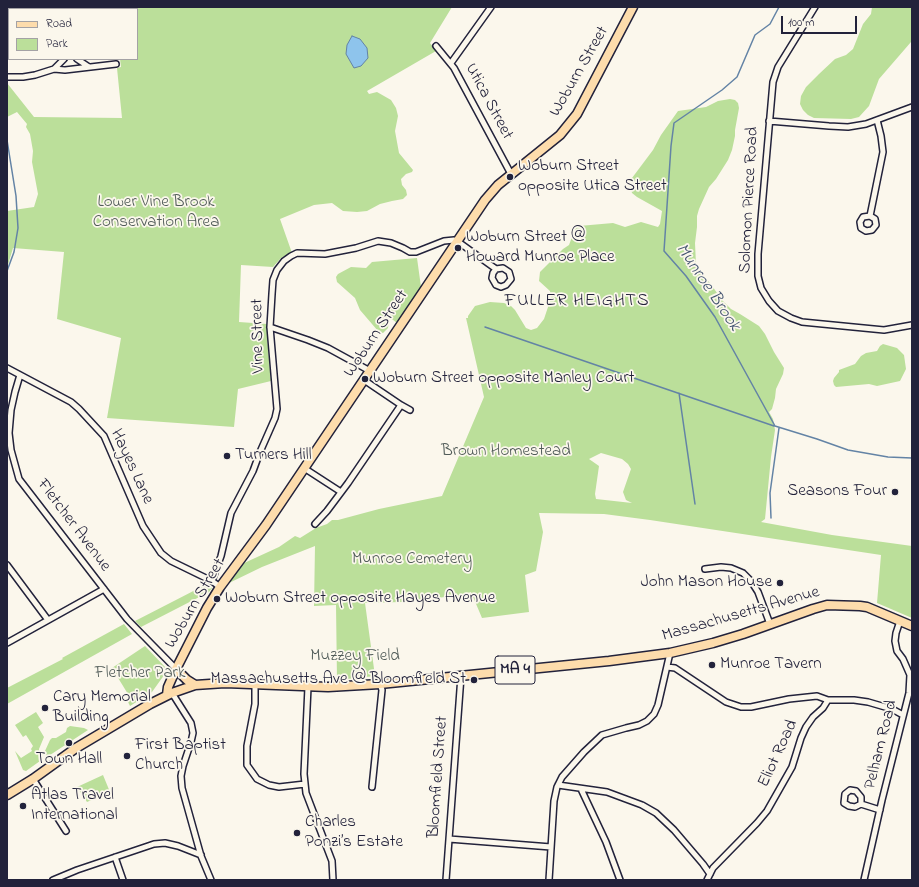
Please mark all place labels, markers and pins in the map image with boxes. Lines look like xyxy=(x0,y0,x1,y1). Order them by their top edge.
place label: Woburn Street opposite Utica Street xyxy=(518,157,667,197)
marker: Woburn Street opposite Utica Street xyxy=(505,172,515,182)
place label: Woburn Street @ Howard Munroe Place xyxy=(466,228,614,268)
marker: Woburn Street @ Howard Munroe Place xyxy=(453,243,463,253)
place label: Woburn Street opposite Manley Court xyxy=(373,369,634,389)
marker: Woburn Street opposite Manley Court xyxy=(360,374,370,384)
place label: Turners Hill xyxy=(235,446,311,466)
marker: Turners Hill xyxy=(222,451,232,461)
place label: Seasons Four xyxy=(787,482,887,502)
marker: Seasons Four xyxy=(890,487,900,497)
place label: John Mason House xyxy=(640,573,772,593)
marker: John Mason House xyxy=(775,578,785,588)
place label: Woburn Street opposite Hayes Avenue xyxy=(225,589,495,609)
marker: Woburn Street opposite Hayes Avenue xyxy=(212,594,222,604)
place label: Munroe Tavern xyxy=(720,655,822,675)
marker: Munroe Tavern xyxy=(707,660,717,670)
place label: Massachusetts Ave @ Bloomfield St xyxy=(211,670,466,690)
marker: Massachusetts Ave @ Bloomfield St xyxy=(469,675,479,685)
place label: Cary Memorial Building xyxy=(53,688,151,728)
marker: Cary Memorial Building xyxy=(40,703,50,713)
place label: First Baptist Church xyxy=(135,736,226,776)
marker: Town Hall xyxy=(64,738,74,748)
place label: Town Hall xyxy=(36,750,102,770)
marker: First Baptist Church xyxy=(122,751,132,761)
place label: Atlas Travel International xyxy=(31,786,118,826)
marker: Atlas Travel International xyxy=(18,801,28,811)
place label: Charles Ponzi’s Estate xyxy=(305,813,403,853)
marker: Charles Ponzi’s Estate xyxy=(292,828,302,838)

